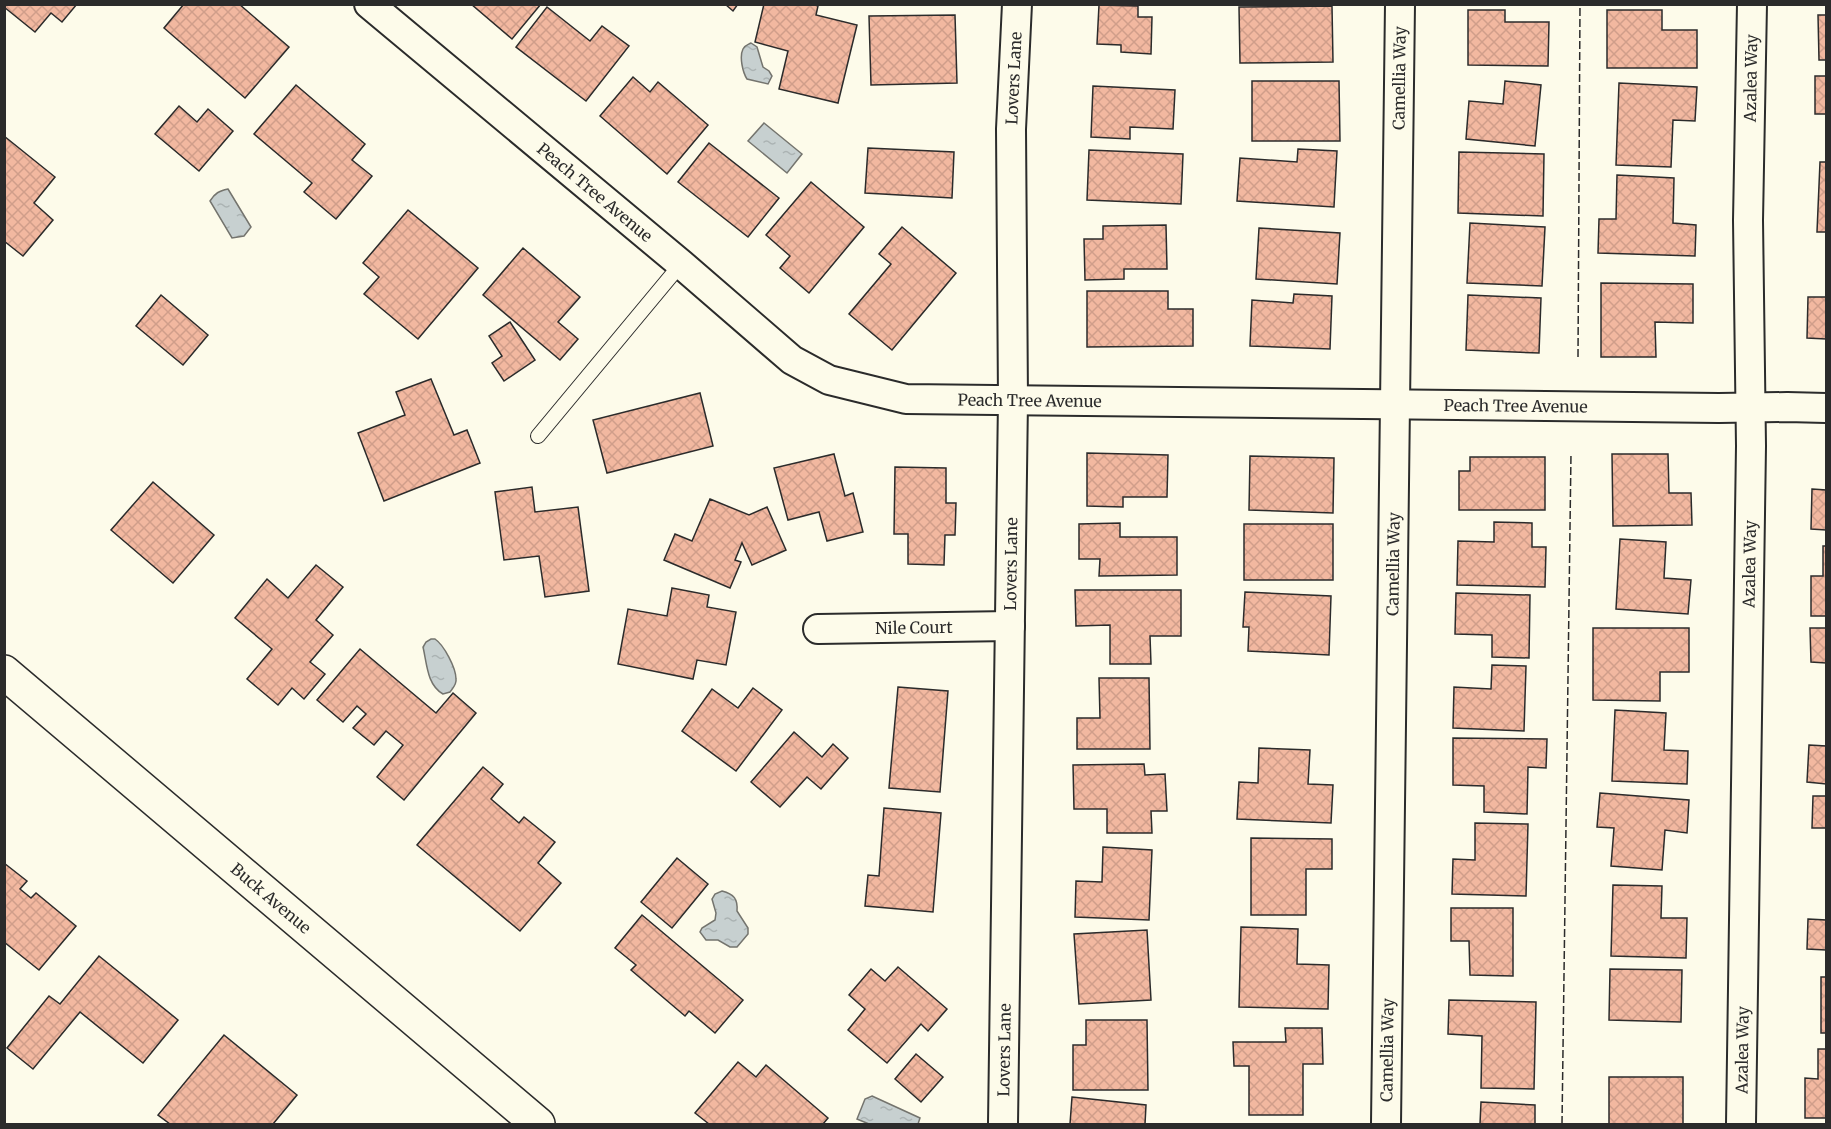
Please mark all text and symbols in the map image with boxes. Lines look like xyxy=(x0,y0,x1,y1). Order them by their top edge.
street label: Camellia Way xyxy=(1388,25,1410,130)
street label: Lovers Lane xyxy=(1001,31,1026,125)
street label: Azalea Way xyxy=(1740,33,1761,123)
street label: Peach Tree Avenue xyxy=(533,138,657,246)
street label: Peach Tree Avenue xyxy=(958,390,1102,411)
street label: Peach Tree Avenue xyxy=(1444,395,1588,417)
street label: Camellia Way xyxy=(1382,511,1404,616)
street label: Lovers Lane xyxy=(1000,517,1021,611)
street label: Azalea Way xyxy=(1739,519,1760,609)
street label: Nile Court xyxy=(875,617,954,638)
street label: Buck Avenue xyxy=(227,859,315,938)
street label: Camellia Way xyxy=(1376,997,1398,1102)
street label: Lovers Lane xyxy=(993,1003,1015,1097)
street label: Azalea Way xyxy=(1731,1005,1753,1095)

